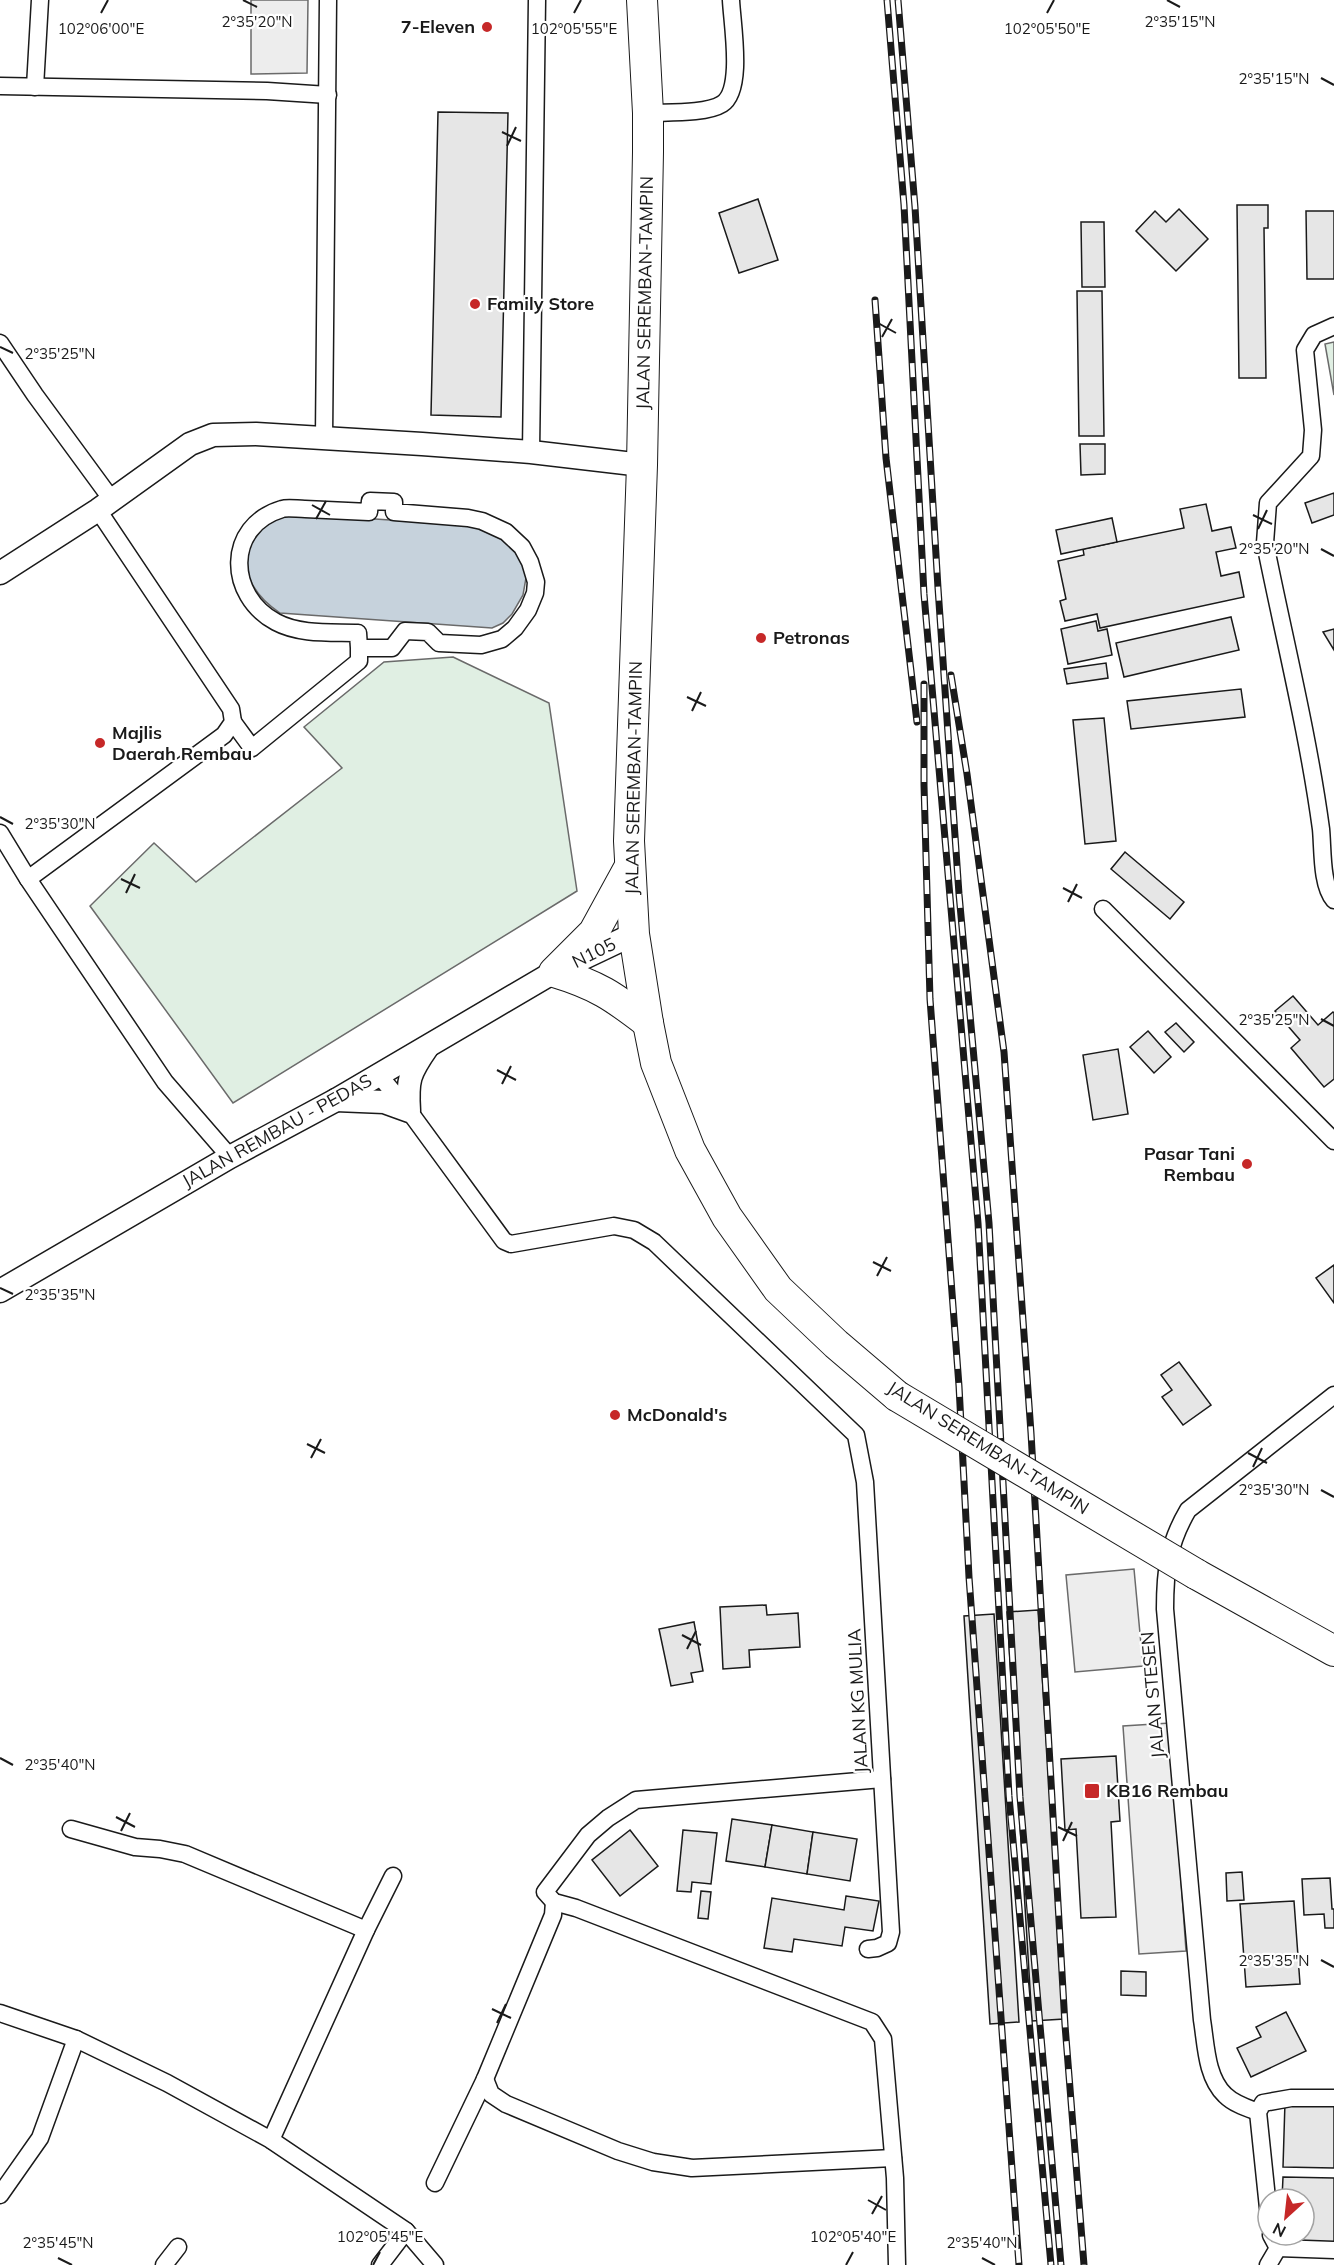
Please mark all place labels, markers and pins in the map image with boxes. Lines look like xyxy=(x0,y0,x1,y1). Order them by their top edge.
place label: 7-Eleven xyxy=(401,15,475,38)
marker: 7-Eleven xyxy=(480,20,494,34)
place label: Family Store xyxy=(487,292,594,315)
marker: Family Store xyxy=(468,297,482,311)
place label: Petronas xyxy=(773,626,850,649)
marker: Petronas xyxy=(754,631,768,645)
place label: Majlis Daerah Rembau xyxy=(112,721,252,765)
marker: Majlis Daerah Rembau xyxy=(93,736,107,750)
place label: Pasar Tani Rembau xyxy=(1144,1142,1235,1186)
marker: Pasar Tani Rembau xyxy=(1240,1157,1254,1171)
place label: McDonald's xyxy=(627,1403,727,1426)
marker: McDonald's xyxy=(608,1408,622,1422)
place label: KB16 Rembau xyxy=(1106,1779,1228,1802)
marker: KB16 Rembau xyxy=(1083,1782,1101,1800)

